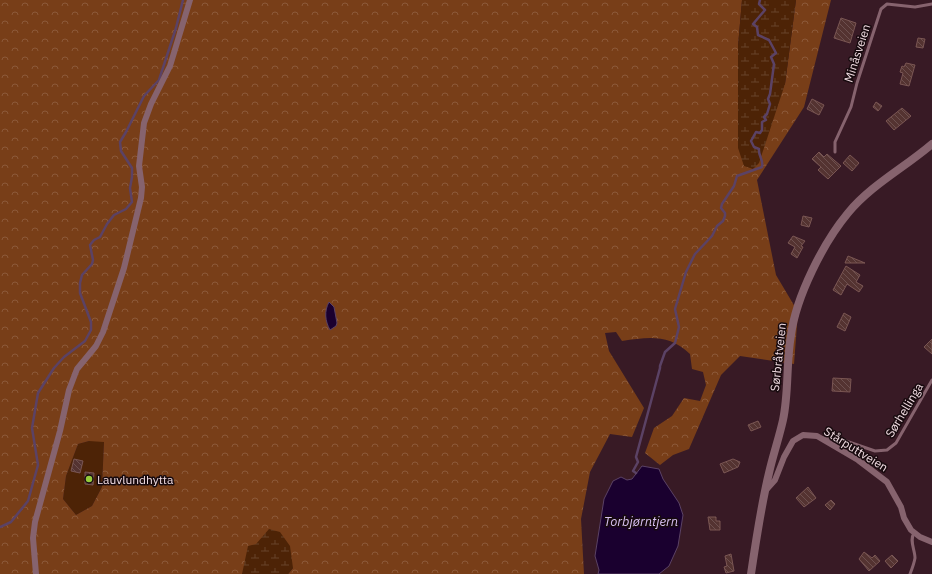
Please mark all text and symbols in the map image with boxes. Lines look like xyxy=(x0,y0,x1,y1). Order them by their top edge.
street label: Minåsveien xyxy=(841,22,873,84)
street label: Sørbråtveien xyxy=(767,322,789,392)
street label: Sørhellinga xyxy=(882,380,926,440)
street label: Stårputtveien xyxy=(821,423,891,475)
place label: Lauvlundhytta xyxy=(97,472,174,487)
marker: Lauvlundhytta xyxy=(84,474,94,484)
water label: Torbjørntjern xyxy=(604,513,678,530)

